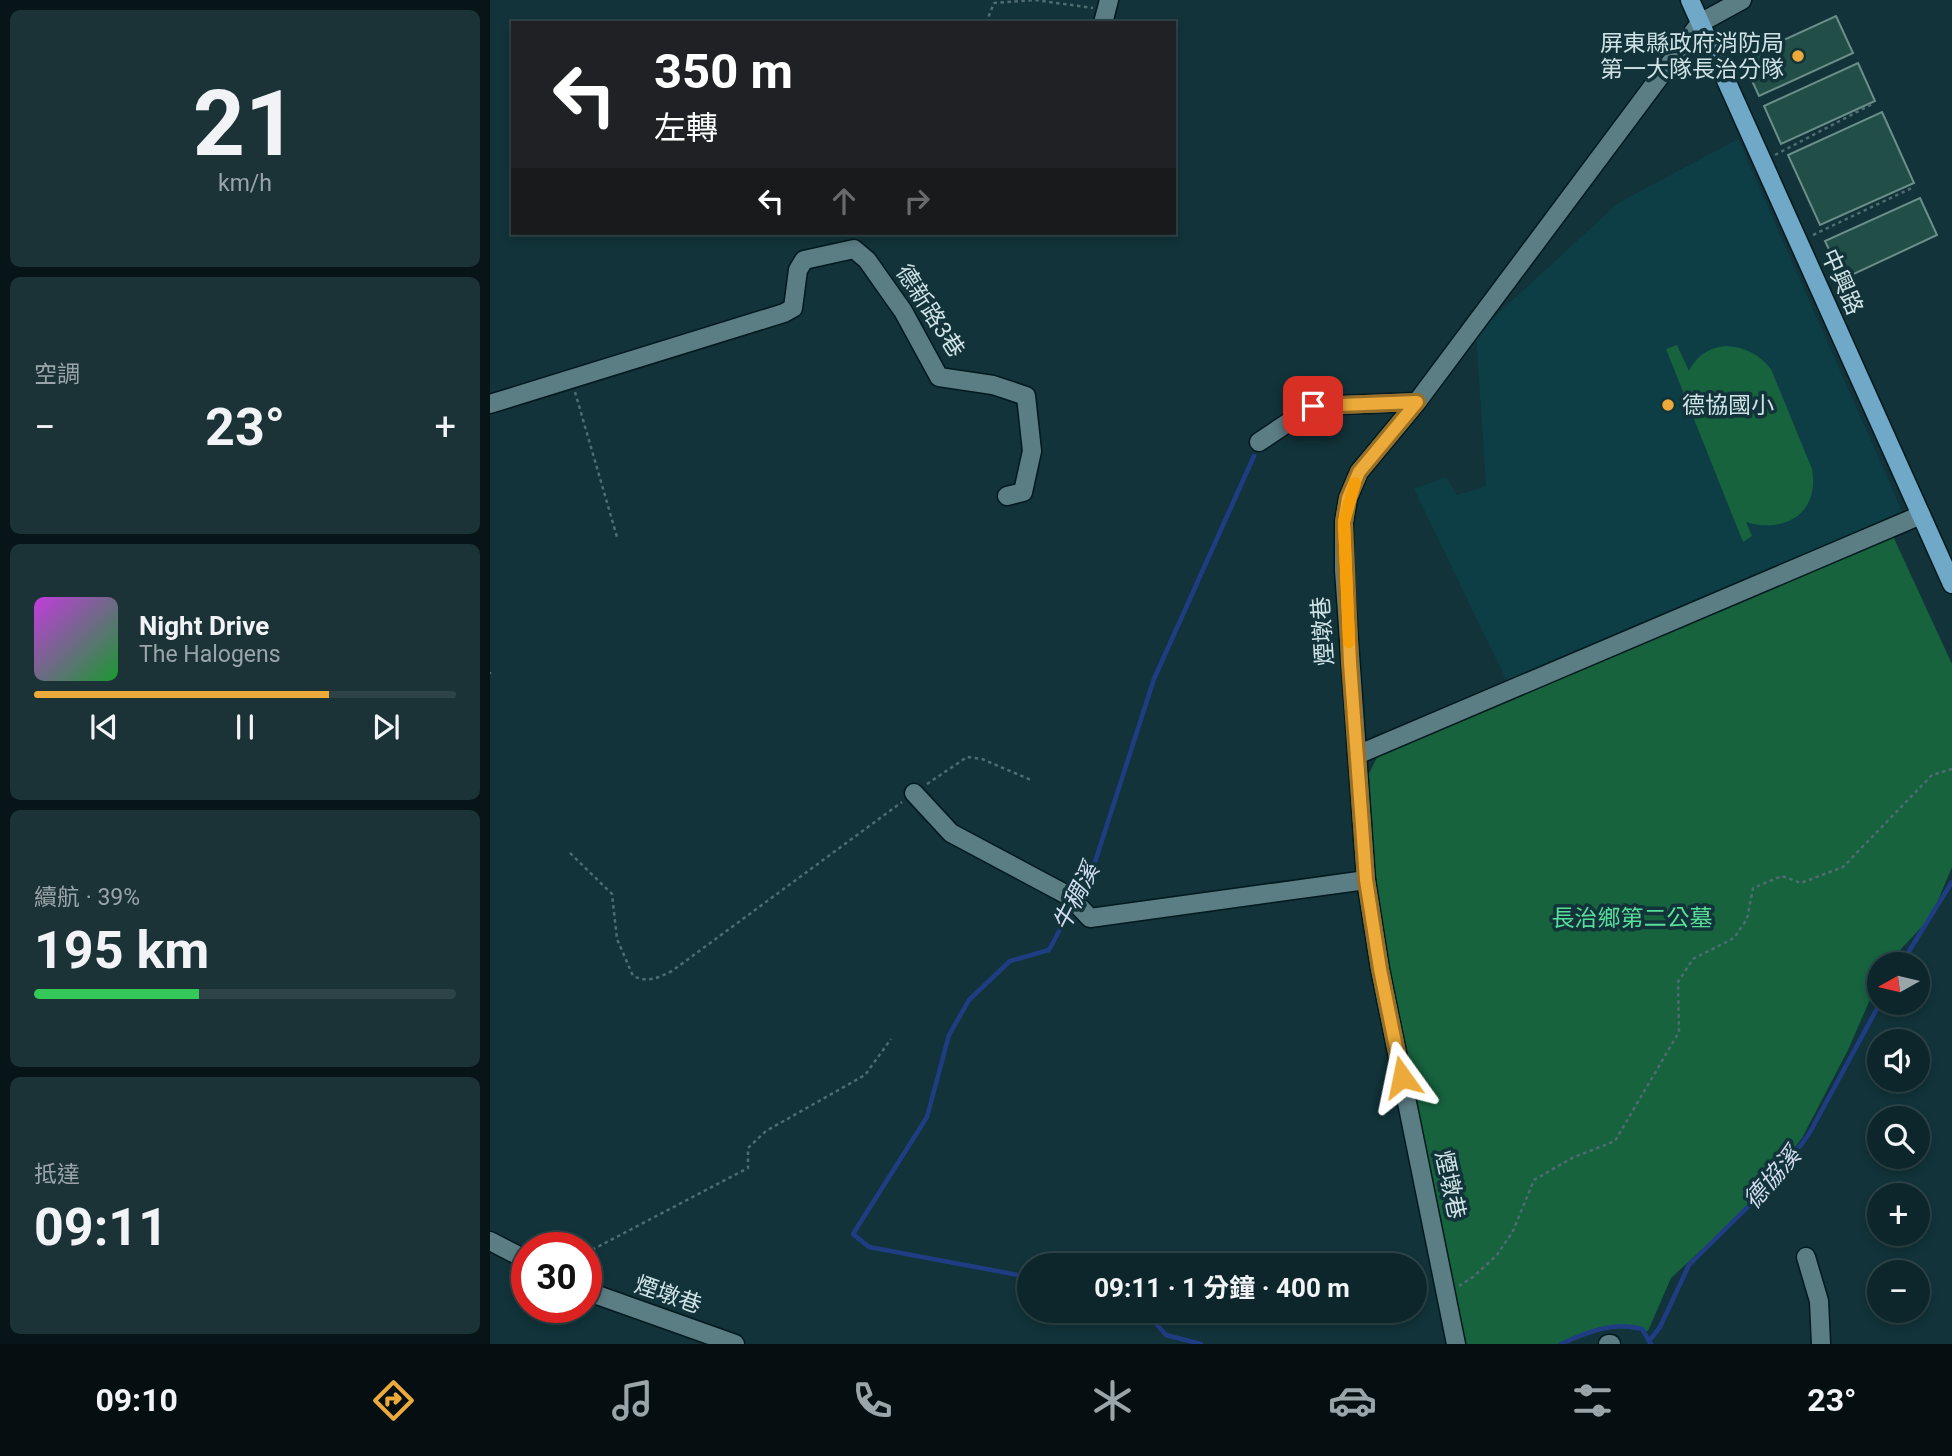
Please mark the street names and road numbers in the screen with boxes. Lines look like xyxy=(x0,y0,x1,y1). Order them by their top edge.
street label: 中興路 xyxy=(1816,245,1868,319)
street label: 德新路3巷 xyxy=(890,260,970,362)
street label: 煙墩巷 xyxy=(1307,596,1339,666)
street label: 煙墩巷 xyxy=(1430,1148,1470,1222)
street label: 煙墩巷 xyxy=(631,1271,705,1319)

